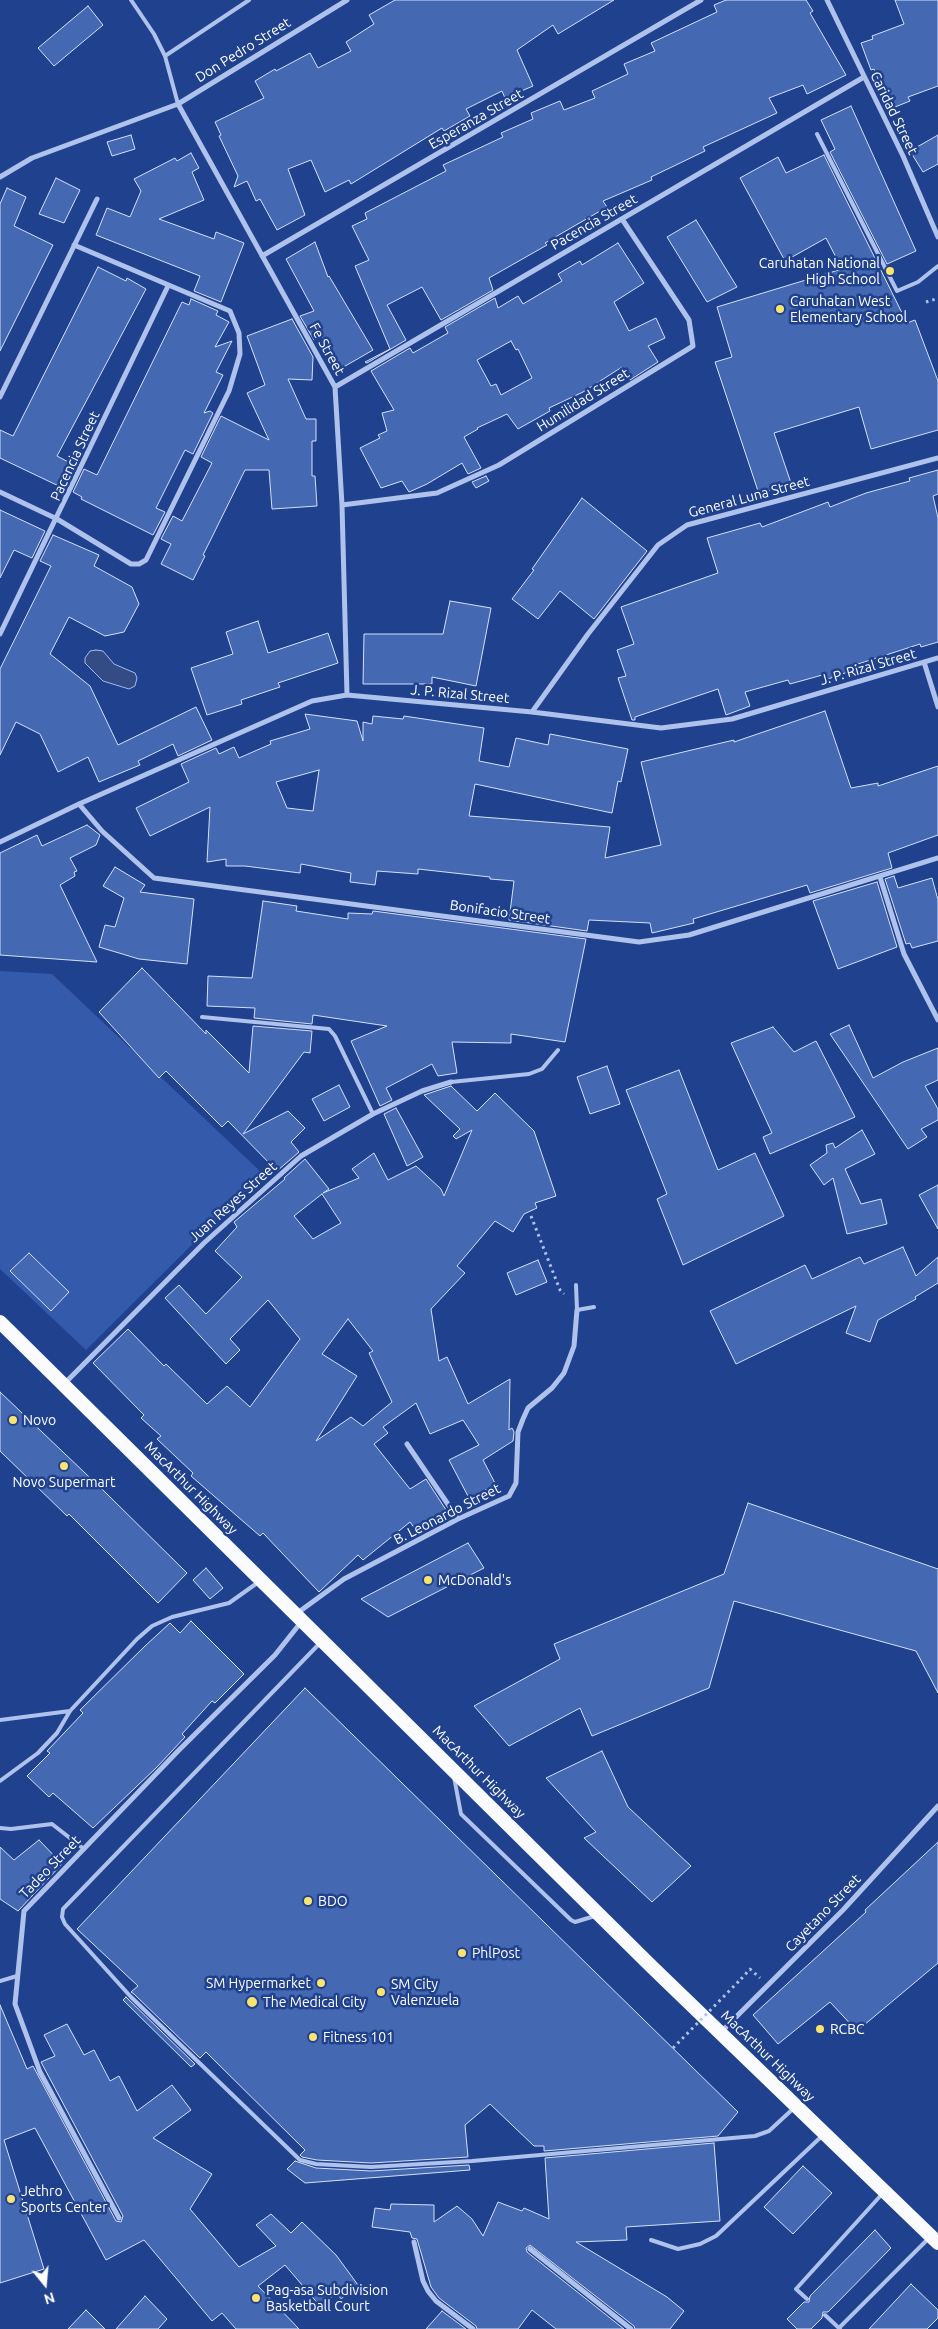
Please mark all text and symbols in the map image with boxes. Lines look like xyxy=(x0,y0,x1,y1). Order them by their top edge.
street label: Don Pedro Street xyxy=(192,14,294,86)
street label: Caridad Street xyxy=(867,69,921,157)
street label: Esperanza Street xyxy=(426,85,526,153)
street label: Pacencia Street xyxy=(548,190,640,254)
place label: Caruhatan National High School xyxy=(759,255,880,288)
marker: Caruhatan National High School xyxy=(884,265,896,277)
place label: Caruhatan West Elementary School xyxy=(790,293,907,326)
marker: Caruhatan West Elementary School xyxy=(774,303,786,315)
street label: Fe Street xyxy=(306,320,348,378)
street label: Humilidad Street xyxy=(534,365,632,435)
street label: Pacencia Street xyxy=(47,408,103,504)
street label: General Luna Street xyxy=(687,473,811,521)
street label: J. P. Rizal Street xyxy=(818,645,918,689)
street label: J. P. Rizal Street xyxy=(410,681,510,707)
street label: Bonifacio Street xyxy=(449,897,551,927)
street label: Juan Reyes Street xyxy=(186,1158,280,1246)
place label: Novo xyxy=(23,1412,56,1428)
marker: Novo xyxy=(7,1414,19,1426)
street label: MacArthur Highway xyxy=(141,1438,241,1538)
marker: Novo Supermart xyxy=(58,1460,70,1472)
place label: Novo Supermart xyxy=(13,1474,115,1490)
street label: B. Leonardo Street xyxy=(391,1480,503,1548)
place label: McDonald's xyxy=(438,1572,511,1588)
marker: McDonald's xyxy=(422,1574,434,1586)
street label: MacArthur Highway xyxy=(429,1722,529,1822)
street label: Tadeo Street xyxy=(16,1832,84,1902)
street label: Cayetano Street xyxy=(782,1871,864,1955)
place label: BDO xyxy=(318,1893,348,1909)
marker: BDO xyxy=(302,1895,314,1907)
place label: PhlPost xyxy=(472,1945,520,1961)
marker: PhlPost xyxy=(456,1947,468,1959)
place label: SM Hypermarket xyxy=(206,1975,311,1991)
place label: SM City Valenzuela xyxy=(391,1976,459,2008)
marker: SM Hypermarket xyxy=(315,1977,327,1989)
marker: SM City Valenzuela xyxy=(375,1986,387,1998)
place label: The Medical City xyxy=(263,1994,366,2010)
marker: The Medical City xyxy=(245,1995,259,2009)
street label: MacArthur Highway xyxy=(717,2007,819,2105)
place label: RCBC xyxy=(830,2021,865,2037)
marker: RCBC xyxy=(814,2023,826,2035)
place label: Fitness 101 xyxy=(323,2029,394,2045)
marker: Fitness 101 xyxy=(307,2031,319,2043)
place label: Jethro Sports Center xyxy=(21,2183,108,2216)
marker: Jethro Sports Center xyxy=(5,2193,17,2205)
north arrow xyxy=(20,2259,70,2309)
place label: Pag-asa Subdivision Basketball Court xyxy=(266,2282,388,2314)
text: N xyxy=(42,2289,57,2308)
marker: Pag-asa Subdivision Basketball Court xyxy=(250,2292,262,2304)

